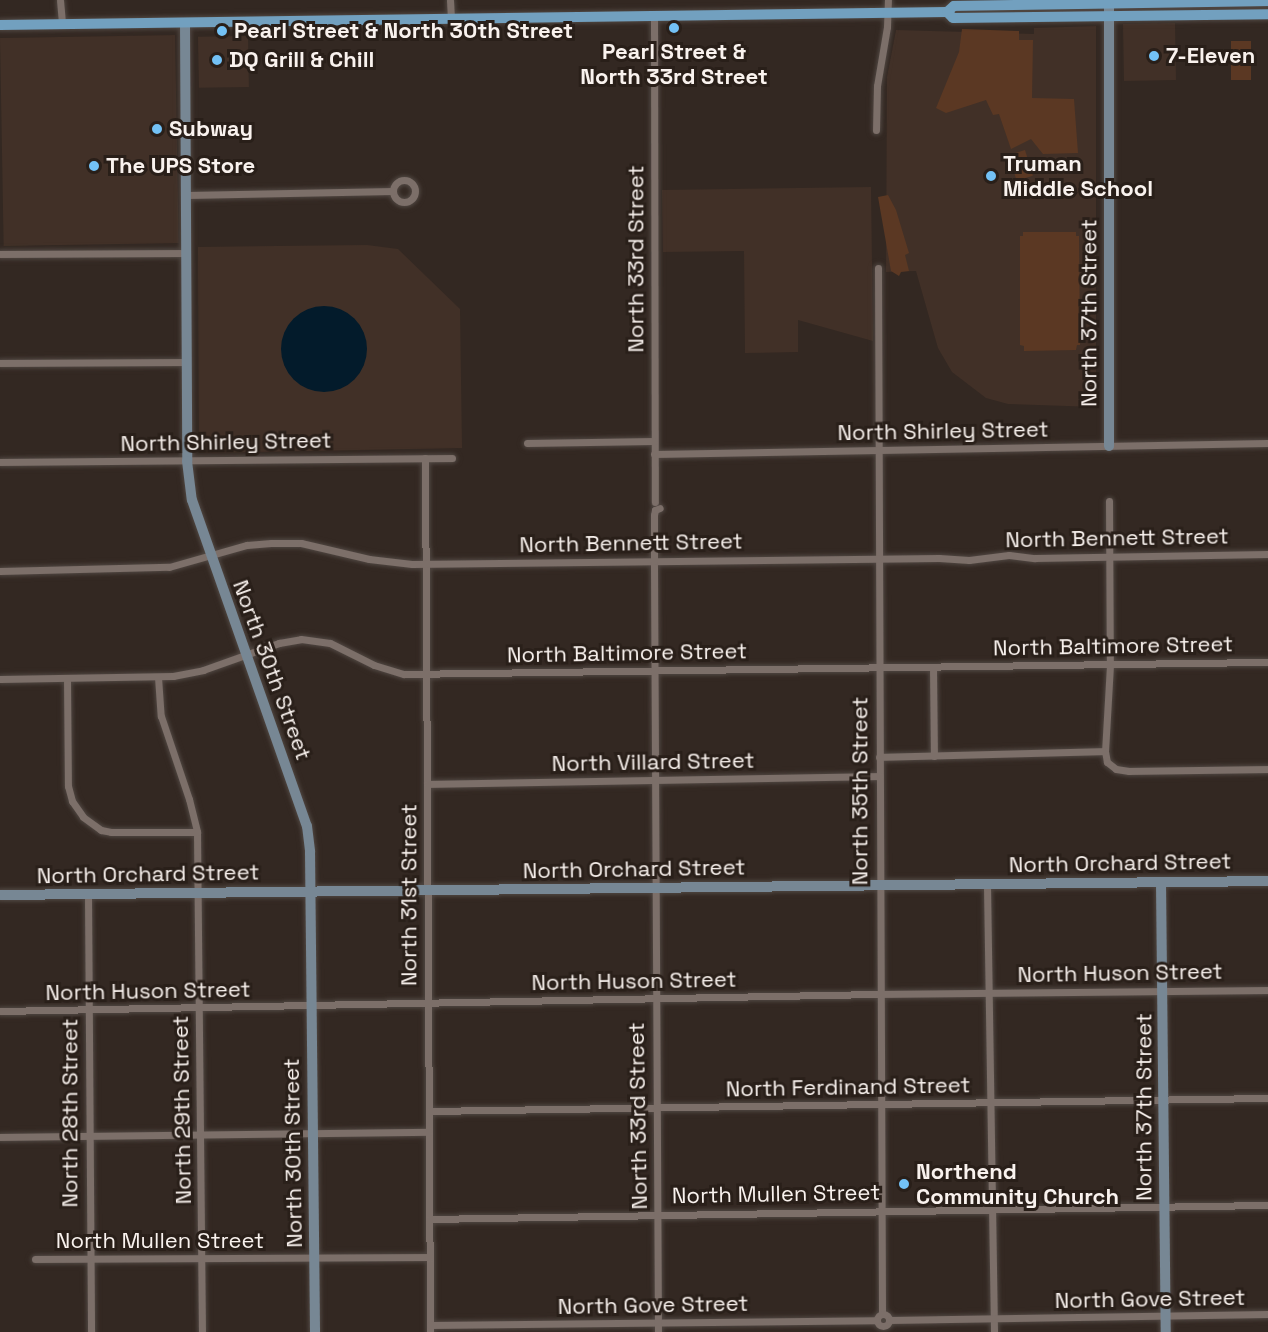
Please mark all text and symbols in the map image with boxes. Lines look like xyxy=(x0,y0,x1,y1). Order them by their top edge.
place label: Pearl Street & North 30th Street xyxy=(234,18,573,44)
marker: Pearl Street & North 33rd Street xyxy=(667,21,681,35)
marker: Pearl Street & North 30th Street xyxy=(215,24,229,38)
place label: Pearl Street & North 33rd Street xyxy=(580,38,768,90)
place label: 7-Eleven xyxy=(1166,43,1255,69)
place label: DQ Grill & Chill xyxy=(229,47,374,73)
marker: 7-Eleven xyxy=(1147,49,1161,63)
marker: DQ Grill & Chill xyxy=(210,53,224,67)
place label: Subway xyxy=(169,116,253,142)
marker: Subway xyxy=(150,122,164,136)
place label: Truman Middle School xyxy=(1003,150,1153,202)
place label: The UPS Store xyxy=(106,153,255,179)
marker: The UPS Store xyxy=(87,159,101,173)
street label: North 33rd Street xyxy=(623,165,649,353)
marker: Truman Middle School xyxy=(984,169,998,183)
street label: North 37th Street xyxy=(1076,219,1102,407)
street label: North Shirley Street xyxy=(837,416,1049,446)
street label: North Shirley Street xyxy=(120,427,332,457)
street label: North Bennett Street xyxy=(1005,523,1229,553)
street label: North Bennett Street xyxy=(519,528,743,558)
street label: North 30th Street xyxy=(227,576,317,764)
street label: North Baltimore Street xyxy=(993,631,1233,661)
street label: North Baltimore Street xyxy=(507,638,747,668)
street label: North 35th Street xyxy=(847,697,873,885)
street label: North Villard Street xyxy=(551,747,755,777)
street label: North 31st Street xyxy=(396,804,422,986)
street label: North Orchard Street xyxy=(1008,848,1232,878)
street label: North Orchard Street xyxy=(522,854,746,884)
street label: North Orchard Street xyxy=(36,859,260,889)
street label: North Huson Street xyxy=(1017,958,1223,988)
street label: North Huson Street xyxy=(531,966,737,996)
street label: North Huson Street xyxy=(45,976,251,1006)
street label: North 37th Street xyxy=(1131,1013,1157,1201)
street label: North 29th Street xyxy=(167,1015,197,1205)
street label: North 28th Street xyxy=(57,1018,83,1208)
street label: North 33rd Street xyxy=(623,1022,653,1210)
street label: North 30th Street xyxy=(278,1058,308,1248)
street label: North Ferdinand Street xyxy=(725,1072,971,1102)
place label: Northend Community Church xyxy=(916,1158,1119,1210)
marker: Northend Community Church xyxy=(897,1177,911,1191)
street label: North Mullen Street xyxy=(672,1179,880,1209)
street label: North Mullen Street xyxy=(56,1228,264,1254)
street label: North Gove Street xyxy=(1054,1284,1246,1314)
street label: North Gove Street xyxy=(557,1290,749,1320)

